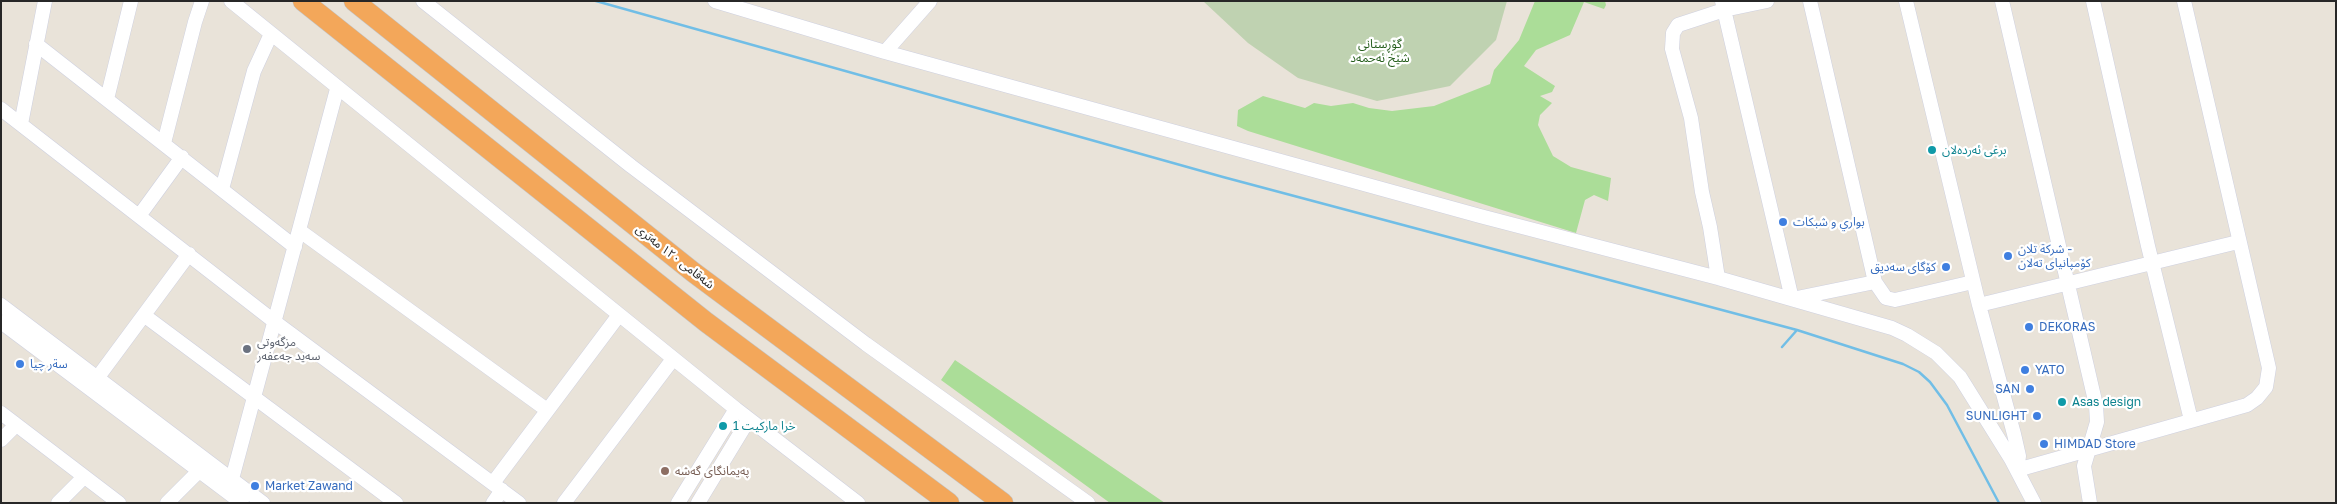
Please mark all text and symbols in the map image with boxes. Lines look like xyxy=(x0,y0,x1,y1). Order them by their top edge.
park label: گۆڕستانی شێخ ئەحمەد xyxy=(1350,37,1410,65)
place label: برغی ئەردەلان xyxy=(1942,143,2006,157)
marker: برغی ئەردەلان xyxy=(1926,144,1938,156)
place label: بواري و شبكات xyxy=(1793,215,1865,229)
marker: بواري و شبكات xyxy=(1777,216,1789,228)
street label: شەقامی ١٢٠ مەتری xyxy=(633,222,717,292)
place label: شركة تلان - کۆمپانیای تەلان xyxy=(2018,242,2091,270)
marker: شركة تلان - کۆمپانیای تەلان xyxy=(2002,250,2014,262)
place label: کۆگای سەدیق xyxy=(1871,260,1936,274)
marker: کۆگای سەدیق xyxy=(1940,261,1952,273)
place label: DEKORAS xyxy=(2039,320,2095,334)
marker: DEKORAS xyxy=(2023,321,2035,333)
place label: مزگەوتی سەید جەعفەر xyxy=(257,335,320,363)
marker: مزگەوتی سەید جەعفەر xyxy=(241,343,253,355)
place label: سةر چيا xyxy=(30,357,68,371)
marker: سةر چيا xyxy=(14,358,26,370)
place label: YATO xyxy=(2035,363,2065,377)
marker: YATO xyxy=(2019,364,2031,376)
place label: SAN xyxy=(1995,382,2020,396)
marker: SAN xyxy=(2024,383,2036,395)
place label: Asas design xyxy=(2072,395,2141,409)
marker: Asas design xyxy=(2056,396,2068,408)
place label: SUNLIGHT xyxy=(1966,409,2027,423)
marker: SUNLIGHT xyxy=(2031,410,2043,422)
place label: خرا ماركيت 1 xyxy=(733,419,795,433)
marker: خرا ماركيت 1 xyxy=(717,420,729,432)
place label: HIMDAD Store xyxy=(2054,437,2136,451)
marker: HIMDAD Store xyxy=(2038,438,2050,450)
place label: پەیمانگای گەشە xyxy=(675,464,749,478)
marker: پەیمانگای گەشە xyxy=(659,465,671,477)
place label: Market Zawand xyxy=(265,479,353,493)
marker: Market Zawand xyxy=(249,480,261,492)

